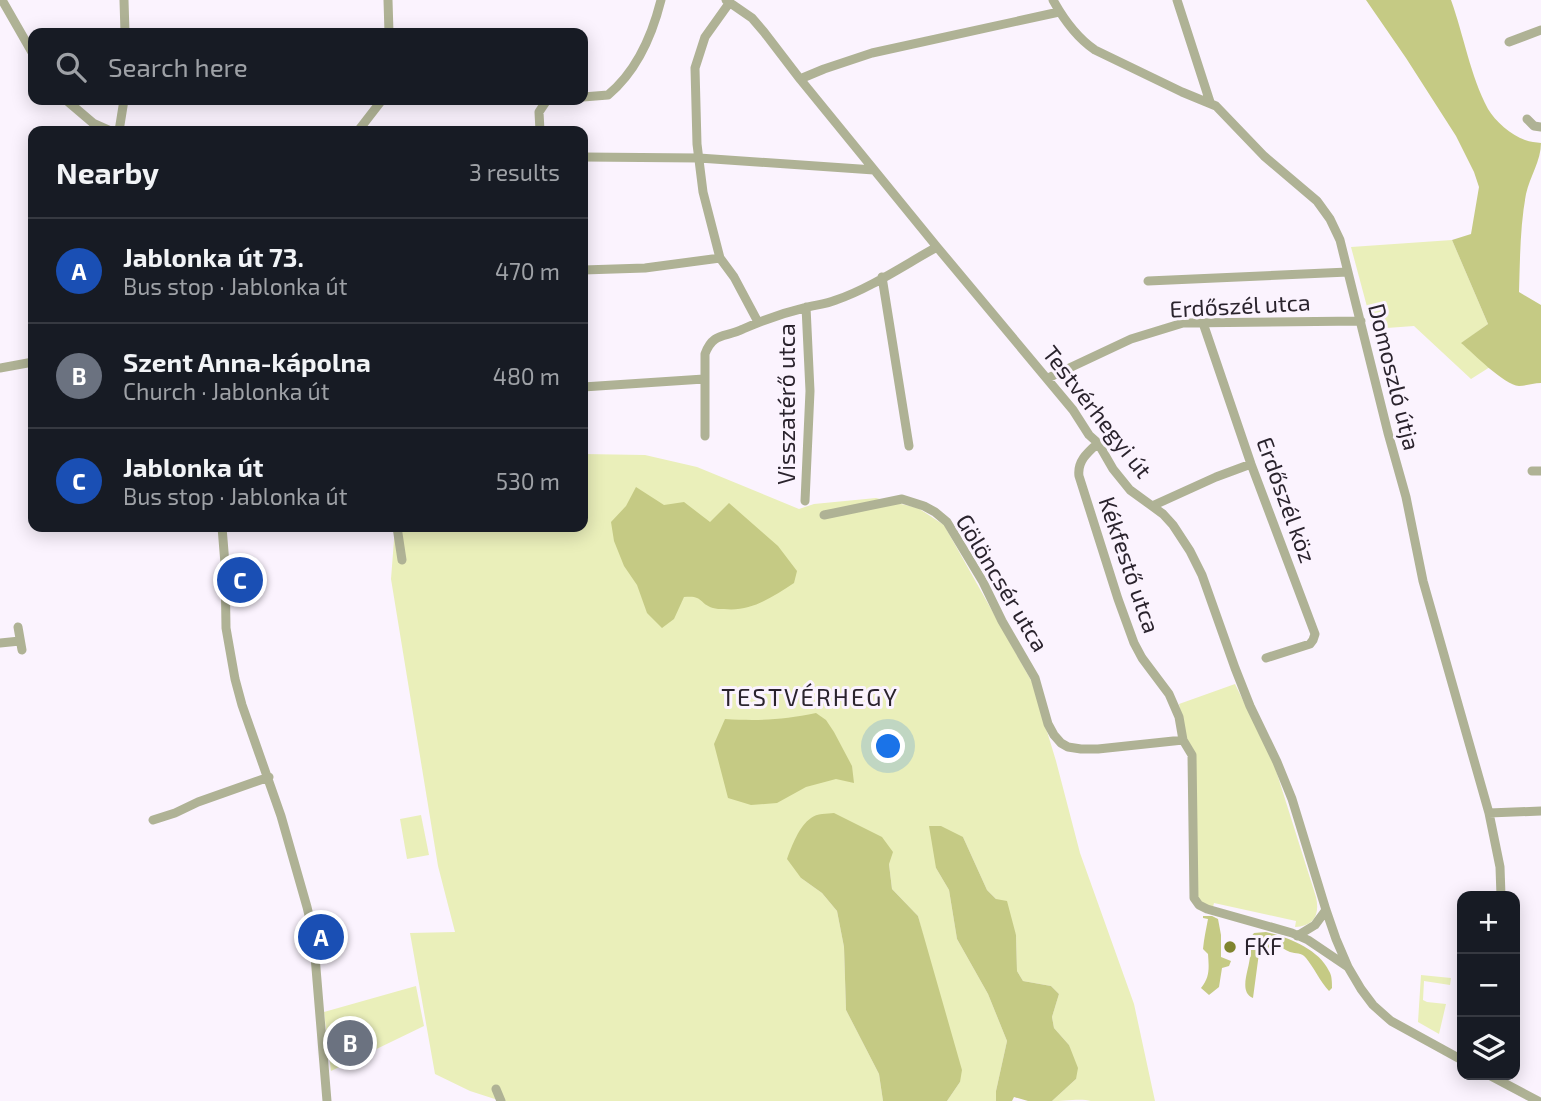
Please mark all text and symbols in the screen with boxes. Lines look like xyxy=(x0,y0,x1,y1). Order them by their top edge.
search box xyxy=(28,28,588,105)
icon: search xyxy=(52,48,90,86)
text: Search here xyxy=(108,51,248,82)
text: Nearby xyxy=(56,154,159,190)
text: 3 results xyxy=(469,158,560,186)
text: Jablonka út 73. xyxy=(123,241,304,272)
text: A xyxy=(71,257,87,285)
text: 470 m xyxy=(495,257,560,285)
text: Bus stop · Jablonka út xyxy=(123,272,347,300)
street label: Erdőszél utca xyxy=(1169,287,1311,323)
street label: Domoszló útja xyxy=(1363,300,1427,453)
street label: Visszatérő utca xyxy=(772,323,800,485)
street label: Testvérhegyi út xyxy=(1037,339,1158,483)
text: Szent Anna-kápolna xyxy=(123,346,371,377)
text: B xyxy=(72,362,86,390)
text: 480 m xyxy=(493,362,560,390)
text: Church · Jablonka út xyxy=(123,377,330,405)
street label: Erdőszél köz xyxy=(1251,433,1323,566)
text: Jablonka út xyxy=(123,451,263,482)
text: C xyxy=(72,467,86,495)
text: 530 m xyxy=(496,467,560,495)
text: Bus stop · Jablonka út xyxy=(123,482,347,510)
street label: Kékfestő utca xyxy=(1093,493,1166,637)
street label: Gölöncsér utca xyxy=(951,509,1055,656)
pin: C xyxy=(217,554,263,606)
district label: TESTVÉRHEGY xyxy=(721,682,899,711)
your location xyxy=(871,729,905,763)
map controls xyxy=(1457,891,1520,1080)
button: + xyxy=(1457,891,1520,954)
pin: A xyxy=(298,911,344,963)
place label: FKF xyxy=(1244,932,1282,960)
marker: FKF xyxy=(1222,939,1238,955)
button: − xyxy=(1457,954,1520,1017)
pin: B xyxy=(327,1017,373,1069)
button: layers xyxy=(1457,1017,1520,1080)

